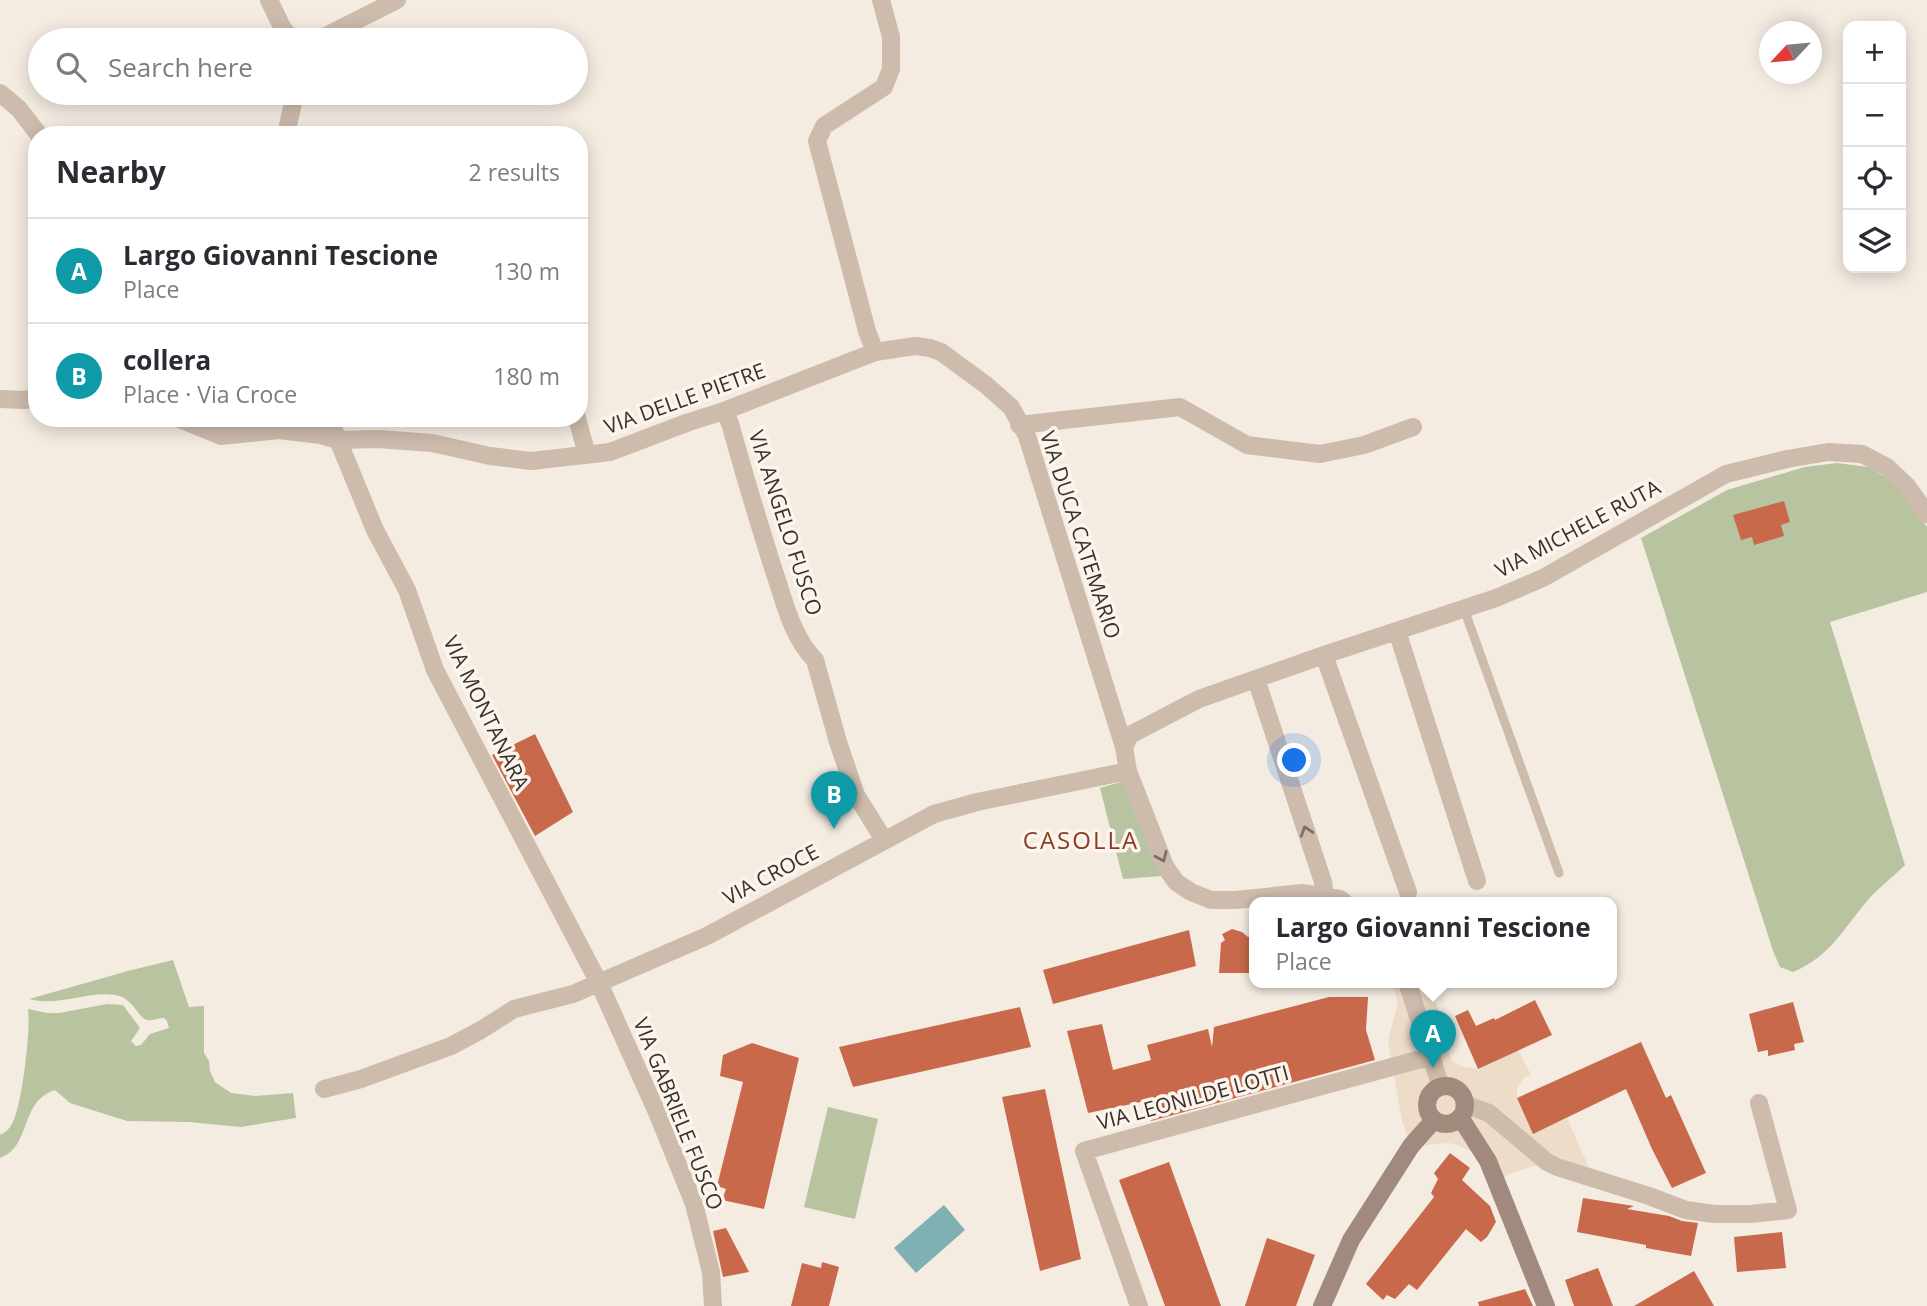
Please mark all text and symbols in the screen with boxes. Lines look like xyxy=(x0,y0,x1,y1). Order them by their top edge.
north arrow xyxy=(1759,21,1822,84)
map controls xyxy=(1843,21,1906,273)
button: + xyxy=(1843,21,1906,84)
search box xyxy=(28,28,588,105)
icon: search xyxy=(52,48,90,86)
text: Search here xyxy=(108,49,253,85)
button: − xyxy=(1843,84,1906,147)
button: locate xyxy=(1843,147,1906,210)
text: Nearby xyxy=(56,151,166,192)
text: 2 results xyxy=(469,156,560,188)
button: layers xyxy=(1843,210,1906,273)
text: Largo Giovanni Tescione xyxy=(123,237,438,273)
text: A xyxy=(71,255,87,287)
text: 130 m xyxy=(493,255,560,287)
text: Place xyxy=(123,273,179,305)
text: collera xyxy=(123,342,211,378)
street label: VIA DELLE PIETRE xyxy=(600,356,769,440)
text: B xyxy=(71,360,87,392)
text: 180 m xyxy=(493,360,560,392)
text: Place · Via Croce xyxy=(123,378,297,410)
street label: VIA ANGELO FUSCO xyxy=(743,427,829,619)
street label: VIA DUCA CATEMARIO xyxy=(1034,427,1128,642)
street label: VIA MICHELE RUTA xyxy=(1490,472,1666,584)
street label: VIA MONTANARA xyxy=(437,631,537,795)
your location xyxy=(1277,743,1311,777)
pin: B xyxy=(811,771,857,829)
district label: CASOLLA xyxy=(1023,823,1139,856)
one-way arrow xyxy=(1300,826,1315,838)
street label: VIA CROCE xyxy=(718,837,823,911)
one-way arrow xyxy=(1154,850,1168,862)
popup xyxy=(1249,897,1617,988)
text: Largo Giovanni Tescione xyxy=(1275,909,1591,945)
text: Place xyxy=(1275,945,1332,977)
pin: A xyxy=(1410,1010,1456,1068)
street label: VIA GABRIELE FUSCO xyxy=(628,1013,730,1214)
street label: VIA LEONILDE LOTTI xyxy=(1094,1058,1292,1136)

